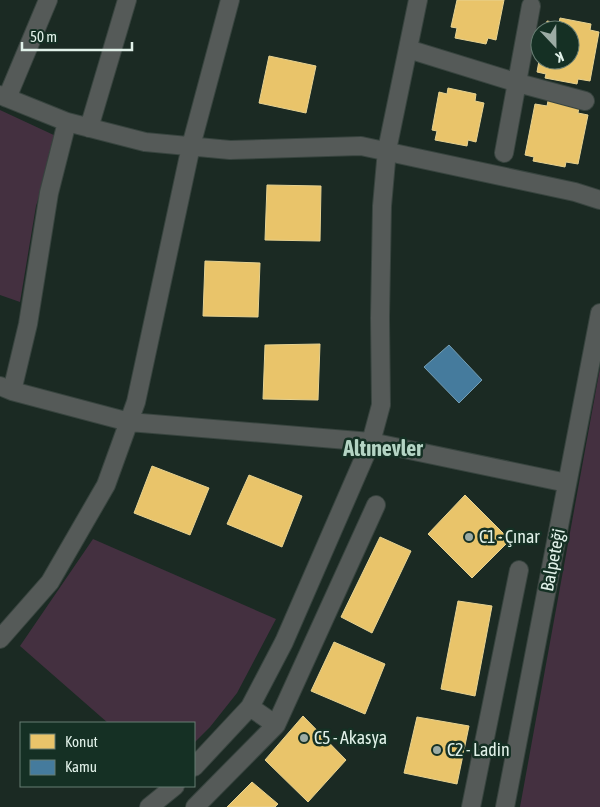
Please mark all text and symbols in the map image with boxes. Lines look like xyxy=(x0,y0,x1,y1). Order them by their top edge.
scale bar xyxy=(22,20,132,52)
north arrow xyxy=(530,20,580,70)
text: 50 m xyxy=(30,28,57,45)
text: K xyxy=(554,48,566,66)
district label: Altınevler xyxy=(342,435,423,461)
place label: C1 - Çınar xyxy=(479,526,540,547)
street label: Balpeteği xyxy=(536,527,569,593)
marker: C1 - Çınar xyxy=(463,531,475,543)
legend xyxy=(20,722,195,787)
place label: C5 - Akasya xyxy=(314,727,387,748)
marker: C5 - Akasya xyxy=(298,732,310,744)
text: Konut xyxy=(65,733,98,750)
place label: C2 - Ladin xyxy=(447,739,510,760)
marker: C2 - Ladin xyxy=(431,744,443,756)
text: Kamu xyxy=(65,758,97,775)

